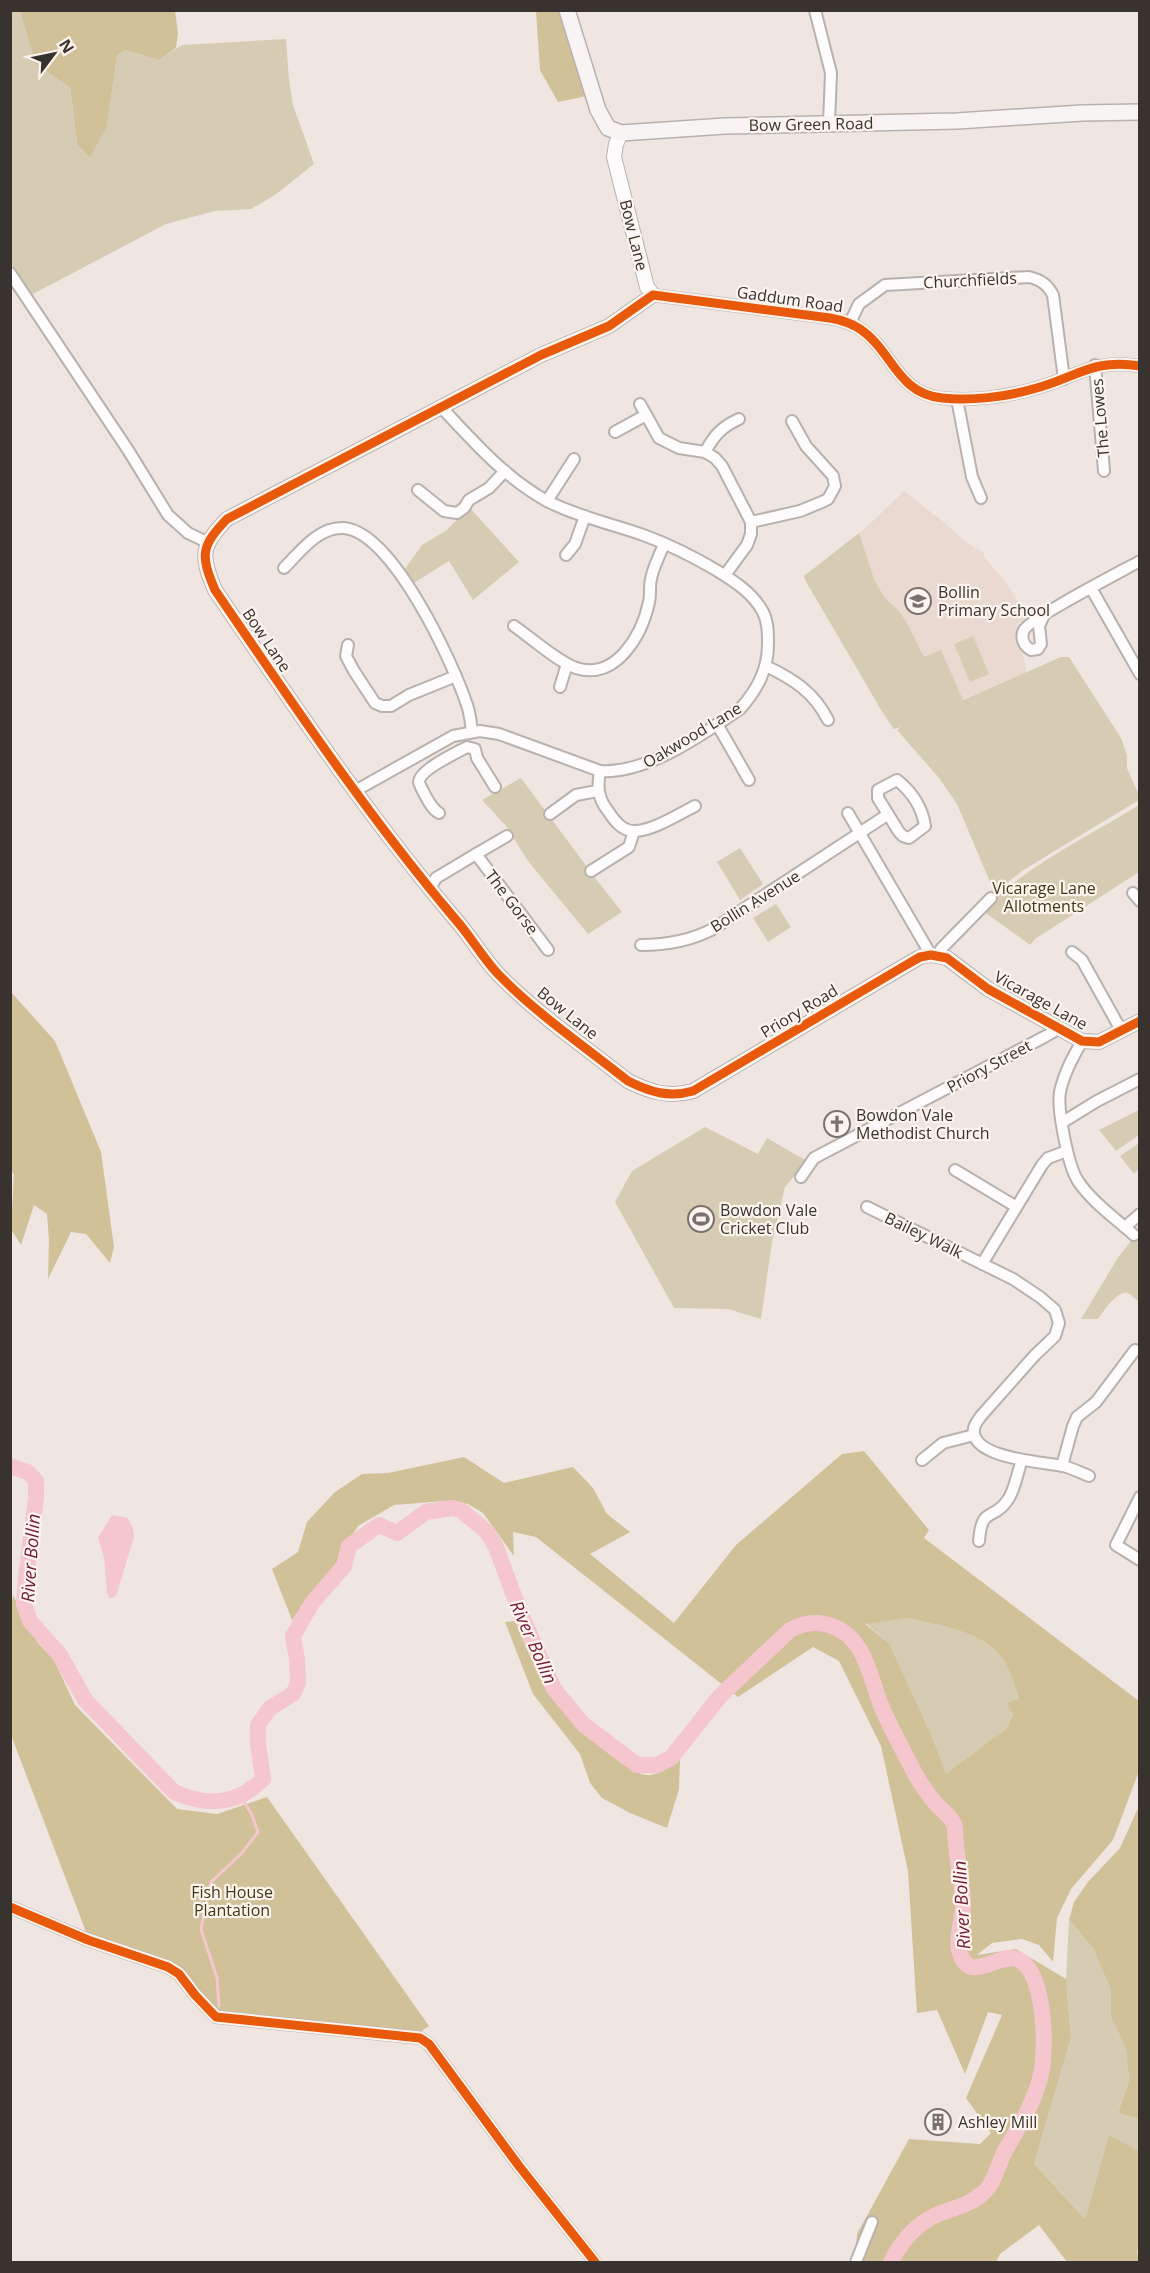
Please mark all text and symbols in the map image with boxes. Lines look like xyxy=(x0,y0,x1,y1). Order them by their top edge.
north arrow xyxy=(24,24,84,84)
text: N xyxy=(54,35,79,57)
street label: Bow Green Road xyxy=(748,112,874,136)
street label: Bow Lane xyxy=(615,197,653,273)
street label: Churchfields xyxy=(923,267,1017,293)
street label: Gaddum Road xyxy=(735,281,845,317)
street label: The Lowes xyxy=(1086,378,1114,458)
place label: Bollin Primary School xyxy=(938,581,1050,621)
school or university icon: Bollin Primary School xyxy=(903,586,933,616)
street label: Bow Lane xyxy=(238,604,296,676)
street label: Oakwood Lane xyxy=(639,697,745,773)
street label: The Gorse xyxy=(480,865,544,939)
street label: Bollin Avenue xyxy=(706,865,804,937)
park label: Vicarage Lane Allotments xyxy=(992,877,1096,917)
street label: Vicarage Lane xyxy=(990,965,1092,1035)
street label: Priory Road xyxy=(756,979,842,1043)
street label: Bow Lane xyxy=(533,982,603,1044)
street label: Priory Street xyxy=(943,1034,1036,1098)
place label: Bowdon Vale Methodist Church xyxy=(856,1104,990,1144)
church icon: Bowdon Vale Methodist Church xyxy=(822,1109,852,1139)
place label: Bowdon Vale Cricket Club xyxy=(720,1199,817,1239)
sports icon: Bowdon Vale Cricket Club xyxy=(686,1204,716,1234)
street label: Bailey Walk xyxy=(881,1207,967,1264)
water label: River Bollin xyxy=(15,1513,45,1603)
water label: River Bollin xyxy=(505,1597,563,1687)
water label: River Bollin xyxy=(947,1860,975,1950)
park label: Fish House Plantation xyxy=(191,1881,273,1921)
building icon: Ashley Mill xyxy=(923,2107,953,2137)
place label: Ashley Mill xyxy=(958,2111,1037,2133)

